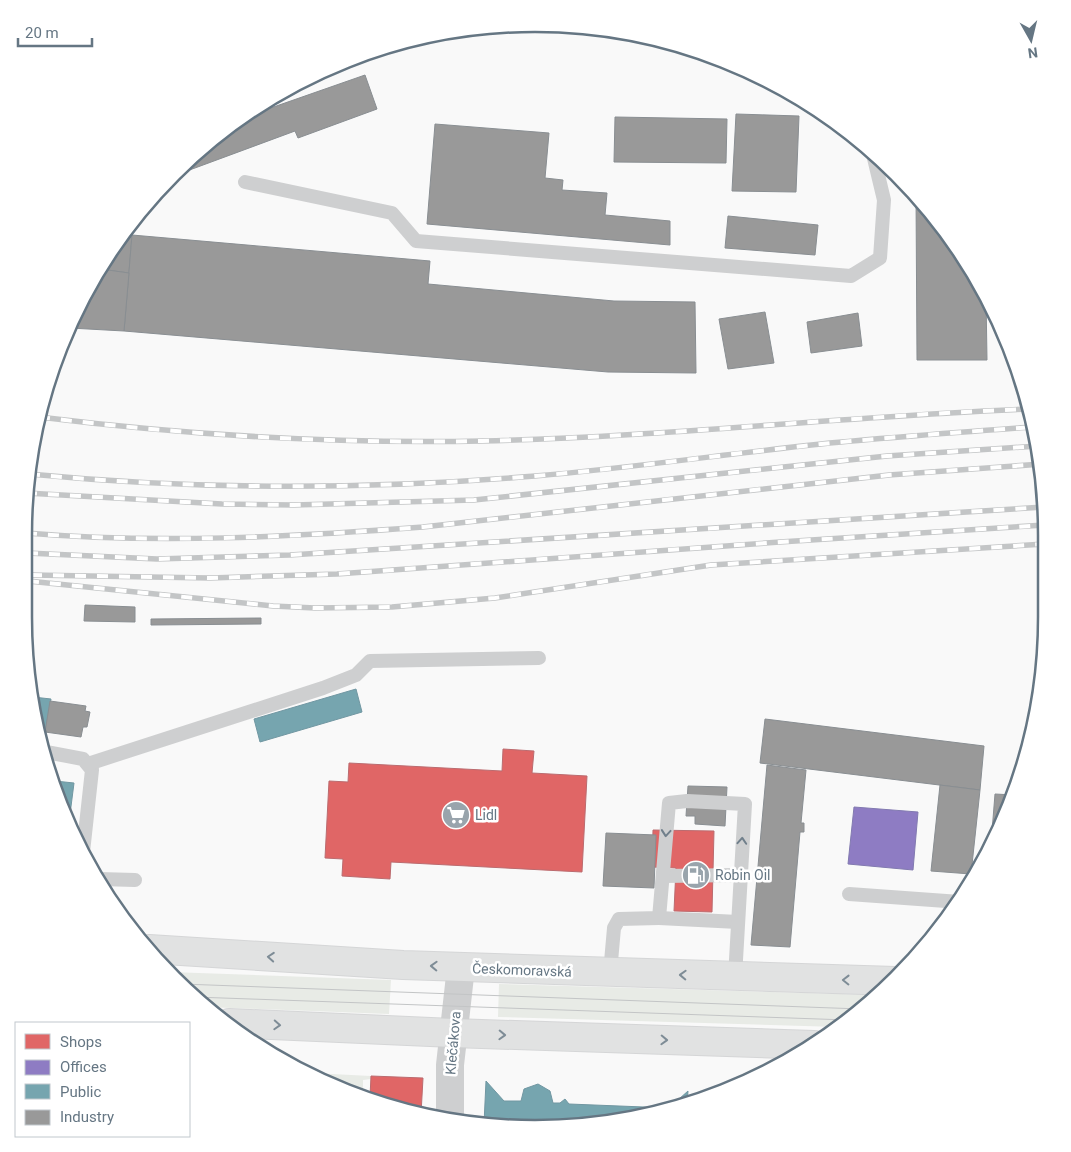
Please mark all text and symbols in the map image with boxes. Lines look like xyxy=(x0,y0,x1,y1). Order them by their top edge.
scale bar xyxy=(18,15,91,47)
north arrow xyxy=(1006,15,1056,65)
text: 20 m xyxy=(25,24,59,42)
text: N xyxy=(1027,44,1039,61)
supermarket icon: Lidl xyxy=(441,800,471,830)
place label: Lidl xyxy=(475,807,497,823)
one-way arrow xyxy=(661,829,672,837)
one-way arrow xyxy=(737,837,748,845)
fuel station icon: Robin Oil xyxy=(681,860,711,890)
place label: Robin Oil xyxy=(715,867,771,883)
one-way arrow xyxy=(267,951,275,962)
street label: Českomoravská xyxy=(472,959,572,980)
one-way arrow xyxy=(429,961,437,972)
one-way arrow xyxy=(679,970,687,981)
one-way arrow xyxy=(842,974,850,985)
street label: Klečákova xyxy=(442,1011,464,1075)
one-way arrow xyxy=(274,1020,282,1031)
legend xyxy=(15,1022,190,1137)
one-way arrow xyxy=(498,1029,506,1040)
text: Shops xyxy=(60,1033,102,1051)
one-way arrow xyxy=(660,1035,668,1045)
text: Offices xyxy=(60,1058,107,1076)
text: Public xyxy=(60,1083,101,1101)
text: Industry xyxy=(60,1108,114,1126)

